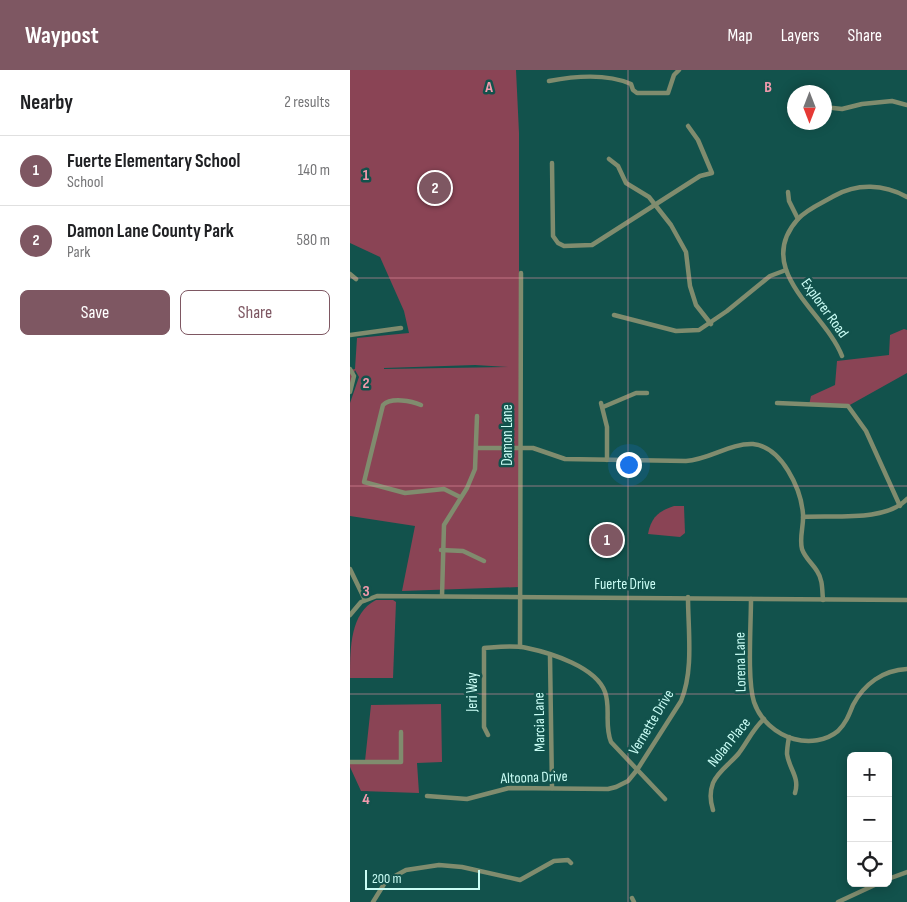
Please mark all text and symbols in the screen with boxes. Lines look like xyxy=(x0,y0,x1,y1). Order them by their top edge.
text: Waypost xyxy=(25,21,99,50)
text: Map xyxy=(728,25,753,46)
text: Layers xyxy=(781,25,820,46)
text: Share xyxy=(848,25,882,46)
text: A xyxy=(484,78,493,97)
text: B xyxy=(764,78,772,97)
north arrow xyxy=(787,85,832,130)
text: Nearby xyxy=(20,90,73,115)
text: 2 results xyxy=(284,93,330,112)
text: Fuerte Elementary School xyxy=(67,150,240,173)
text: 1 xyxy=(33,161,39,180)
text: 140 m xyxy=(298,161,330,180)
text: 1 xyxy=(363,166,370,185)
pin: 2 xyxy=(419,169,451,207)
text: School xyxy=(67,173,103,192)
text: Damon Lane County Park xyxy=(67,220,234,243)
text: 2 xyxy=(32,231,40,250)
text: 580 m xyxy=(297,231,330,250)
text: Park xyxy=(67,243,90,262)
street label: Explorer Road xyxy=(797,275,853,342)
button: Save xyxy=(20,290,170,335)
button: Share xyxy=(180,290,330,335)
text: 2 xyxy=(362,374,370,393)
street label: Damon Lane xyxy=(498,404,517,466)
your location xyxy=(616,452,642,478)
pin: 1 xyxy=(591,521,623,559)
street label: Fuerte Drive xyxy=(594,575,656,594)
text: 3 xyxy=(362,582,370,601)
street label: Lorena Lane xyxy=(730,632,751,692)
street label: Jeri Way xyxy=(463,672,482,713)
street label: Vernette Drive xyxy=(625,686,678,758)
street label: Marcia Lane xyxy=(529,692,550,752)
street label: Nolan Place xyxy=(704,714,755,771)
map controls xyxy=(847,752,892,887)
button: + xyxy=(847,752,892,797)
street label: Altoona Drive xyxy=(499,767,568,788)
text: 4 xyxy=(362,790,370,809)
button: − xyxy=(847,797,892,842)
button: locate xyxy=(847,842,892,887)
scale bar xyxy=(365,867,480,890)
text: 200 m xyxy=(372,870,401,887)

